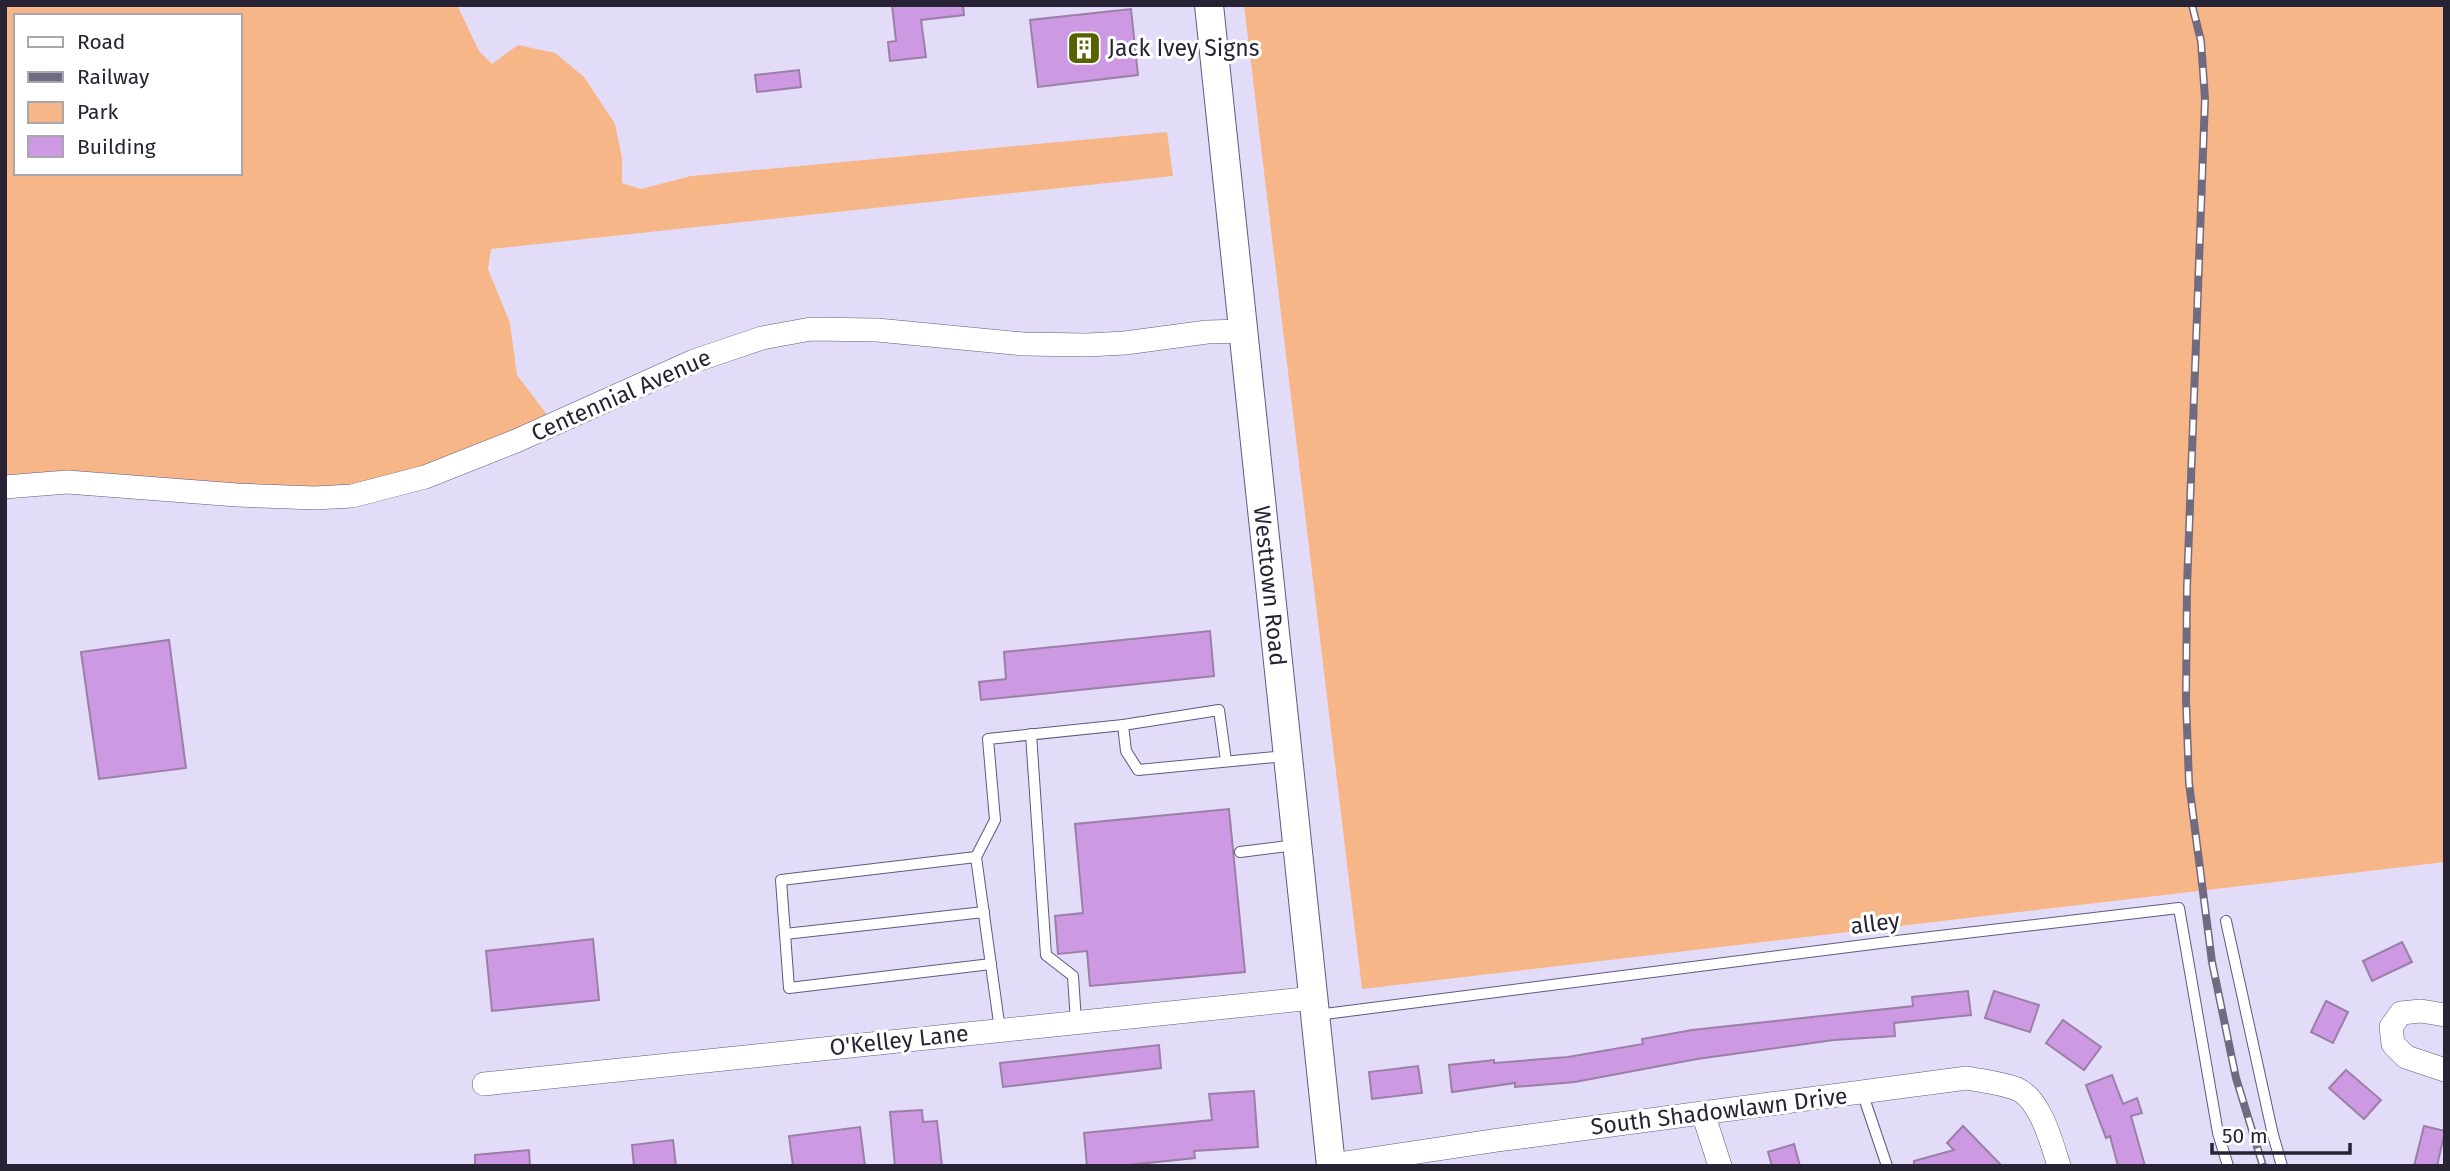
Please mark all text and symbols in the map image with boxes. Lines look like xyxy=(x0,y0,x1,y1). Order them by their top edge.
legend xyxy=(14,14,242,175)
text: Road xyxy=(77,29,125,55)
building icon: Jack Ivey Signs xyxy=(1065,29,1103,67)
place label: Jack Ivey Signs xyxy=(1108,34,1259,62)
text: Railway xyxy=(77,64,150,90)
text: Park xyxy=(77,99,119,125)
text: Building xyxy=(77,134,156,160)
street label: Centennial Avenue xyxy=(527,343,715,447)
street label: Westtown Road xyxy=(1248,504,1292,667)
street label: alley xyxy=(1849,906,1902,940)
street label: O'Kelley Lane xyxy=(828,1019,970,1061)
street label: South Shadowlawn Drive xyxy=(1589,1081,1849,1141)
scale bar xyxy=(2212,1112,2350,1156)
text: 50 m xyxy=(2222,1123,2268,1149)

